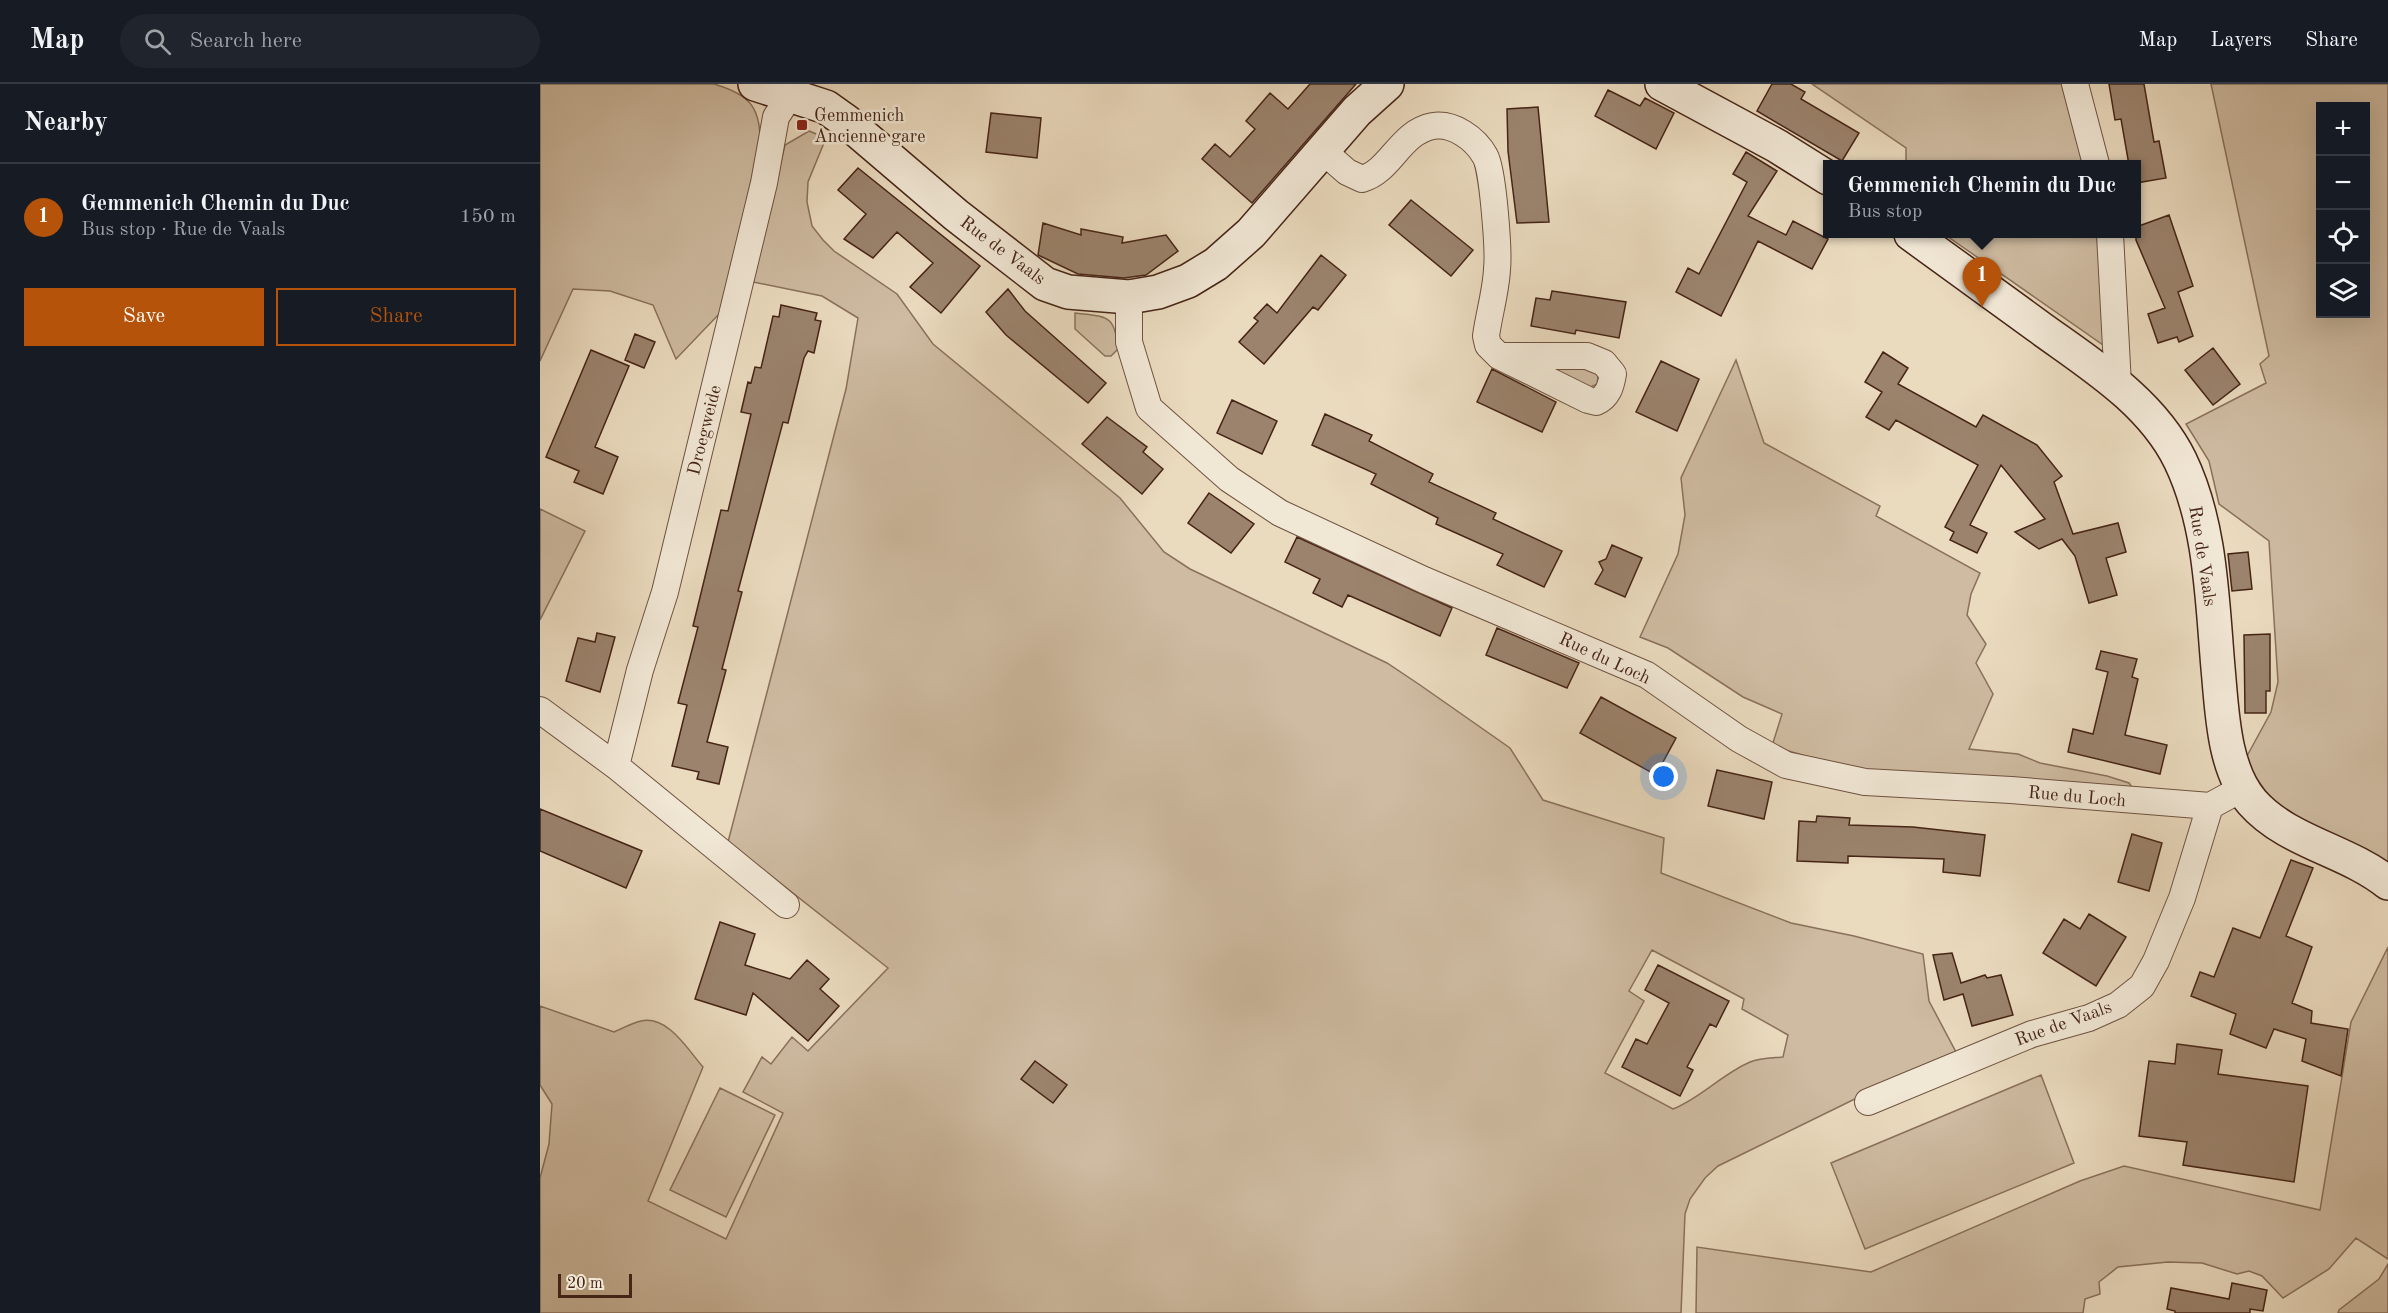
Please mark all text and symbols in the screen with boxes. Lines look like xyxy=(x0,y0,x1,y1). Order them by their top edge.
search box xyxy=(120,14,540,68)
icon: search xyxy=(141,25,174,58)
text: Map xyxy=(30,27,84,55)
text: Search here xyxy=(189,30,302,52)
text: Map xyxy=(2138,30,2177,51)
text: Layers xyxy=(2210,30,2272,51)
text: Share xyxy=(2305,30,2358,51)
map controls xyxy=(2316,102,2370,318)
button: + xyxy=(2316,102,2370,156)
place label: Gemmenich Ancienne gare xyxy=(814,107,926,146)
text: Nearby xyxy=(24,110,108,136)
marker: Gemmenich Ancienne gare xyxy=(795,118,809,132)
button: − xyxy=(2316,156,2370,210)
popup xyxy=(1823,160,2141,238)
text: Gemmenich Chemin du Duc xyxy=(1848,175,2116,197)
text: Gemmenich Chemin du Duc xyxy=(81,193,350,215)
text: Bus stop xyxy=(1848,202,1922,222)
text: 1 xyxy=(38,207,49,227)
text: 150 m xyxy=(460,207,516,227)
button: locate xyxy=(2316,210,2370,264)
street label: Rue de Vaals xyxy=(956,213,1048,289)
text: Bus stop · Rue de Vaals xyxy=(81,220,285,240)
pin: 1 xyxy=(1962,258,2002,307)
button: layers xyxy=(2316,264,2370,318)
button: Save xyxy=(24,288,264,346)
button: Share xyxy=(276,288,516,346)
street label: Droegweide xyxy=(685,383,725,477)
street label: Rue de Vaals xyxy=(2185,505,2219,608)
street label: Rue du Loch xyxy=(1556,630,1653,688)
your location xyxy=(1649,762,1678,791)
street label: Rue du Loch xyxy=(2027,784,2127,810)
street label: Rue de Vaals xyxy=(2013,998,2114,1050)
scale bar xyxy=(558,1271,632,1298)
text: 20 m xyxy=(567,1276,603,1292)

